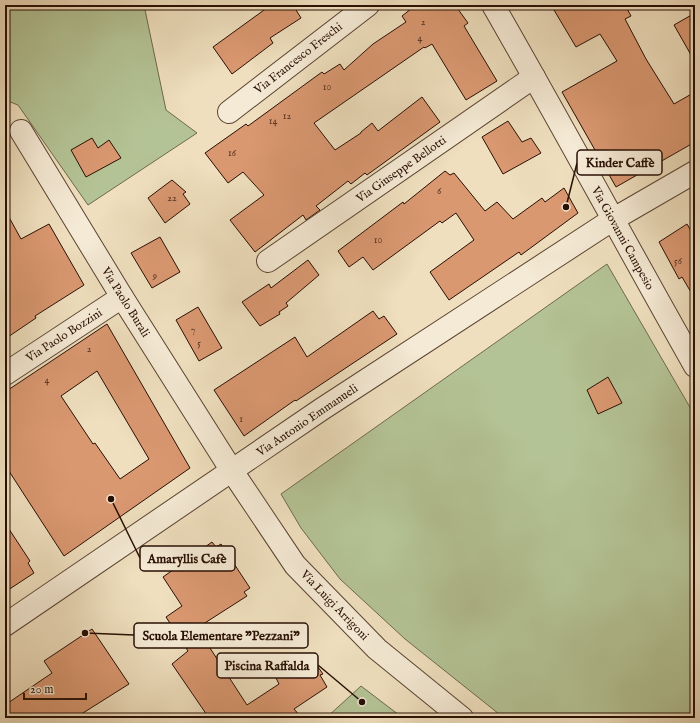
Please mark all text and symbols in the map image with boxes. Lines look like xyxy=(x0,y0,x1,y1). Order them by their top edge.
house number: 2 xyxy=(421,16,426,29)
street label: Via Francesco Freschi xyxy=(250,19,345,98)
house number: 4 xyxy=(418,32,423,45)
house number: 10 xyxy=(323,81,331,94)
house number: 12 xyxy=(283,110,292,123)
house number: 14 xyxy=(269,115,277,128)
street label: Via Giuseppe Bellotti xyxy=(353,133,450,207)
house number: 16 xyxy=(228,147,237,160)
callout: Kinder Caffè xyxy=(577,150,662,175)
text: Kinder Caffè xyxy=(586,155,654,172)
street label: Via Giovanni Campesio xyxy=(587,183,657,293)
house number: 6 xyxy=(437,185,442,198)
house number: 22 xyxy=(167,192,177,205)
house number: 10 xyxy=(374,234,382,247)
house number: 56 xyxy=(674,255,683,268)
street label: Via Paolo Burali xyxy=(98,264,153,340)
house number: 9 xyxy=(152,270,157,283)
street label: Via Paolo Bozzini xyxy=(22,305,105,366)
house number: 7 xyxy=(191,324,196,337)
house number: 5 xyxy=(197,337,201,350)
house number: 2 xyxy=(87,343,92,356)
house number: 4 xyxy=(45,374,50,387)
street label: Via Antonio Emmanueli xyxy=(253,381,361,460)
house number: 1 xyxy=(239,413,243,426)
callout: Amaryllis Cafè xyxy=(140,546,235,571)
text: Amaryllis Cafè xyxy=(146,551,227,568)
street label: Via Luigi Arrigoni xyxy=(297,566,372,644)
callout: Scuola Elementare "Pezzani" xyxy=(134,623,308,648)
text: Scuola Elementare "Pezzani" xyxy=(142,628,300,645)
callout: Piscina Raffalda xyxy=(217,653,318,678)
text: Piscina Raffalda xyxy=(225,658,310,675)
scale bar xyxy=(24,675,86,701)
text: 20 m xyxy=(30,682,53,697)

